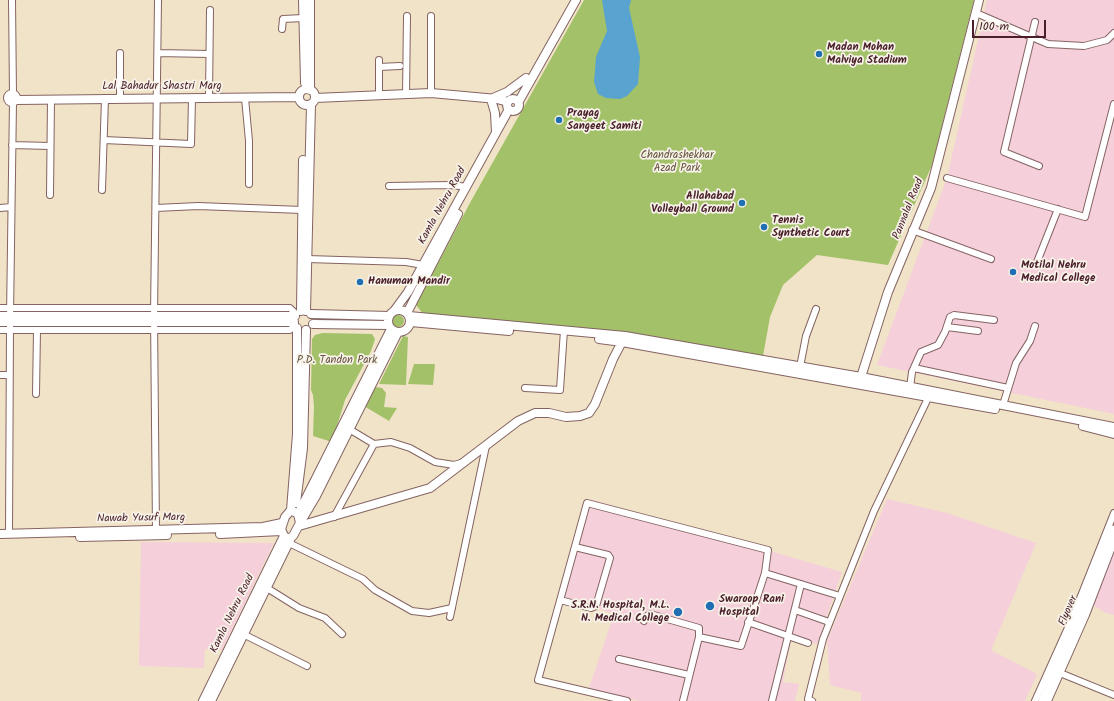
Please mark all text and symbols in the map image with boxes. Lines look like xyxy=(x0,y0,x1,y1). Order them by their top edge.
scale bar xyxy=(974,12,1048,38)
text: 100 m xyxy=(979,17,1009,36)
place label: Madan Mohan Malviya Stadium xyxy=(827,41,907,67)
marker: Madan Mohan Malviya Stadium xyxy=(814,49,824,59)
street label: Lal Bahadur Shastri Marg xyxy=(102,80,222,94)
place label: Prayag Sangeet Samiti xyxy=(567,107,641,133)
marker: Prayag Sangeet Samiti xyxy=(554,115,564,125)
park label: Chandrashekhar Azad Park xyxy=(640,149,714,175)
street label: Kamla Nehru Road xyxy=(416,165,470,247)
street label: Pannalal Road xyxy=(891,176,927,242)
place label: Allahabad Volleyball Ground xyxy=(651,190,734,216)
marker: Allahabad Volleyball Ground xyxy=(737,198,747,208)
place label: Tennis Synthetic Court xyxy=(772,214,850,240)
marker: Tennis Synthetic Court xyxy=(759,222,769,232)
place label: Motilal Nehru Medical College xyxy=(1021,259,1095,285)
marker: Motilal Nehru Medical College xyxy=(1008,267,1018,277)
place label: Hanuman Mandir xyxy=(368,275,450,289)
marker: Hanuman Mandir xyxy=(355,277,365,287)
park label: P.D. Tandon Park xyxy=(297,354,377,368)
street label: Nawab Yusuf Marg xyxy=(97,512,185,526)
street label: Kamla Nehru Road xyxy=(208,572,258,656)
place label: Swaroop Rani Hospital xyxy=(719,593,784,619)
street label: Flyover xyxy=(1057,594,1081,628)
place label: S.R.N. Hospital, M.L. N. Medical College xyxy=(571,599,669,625)
marker: Swaroop Rani Hospital xyxy=(704,600,716,612)
marker: S.R.N. Hospital, M.L. N. Medical College xyxy=(672,606,684,618)

